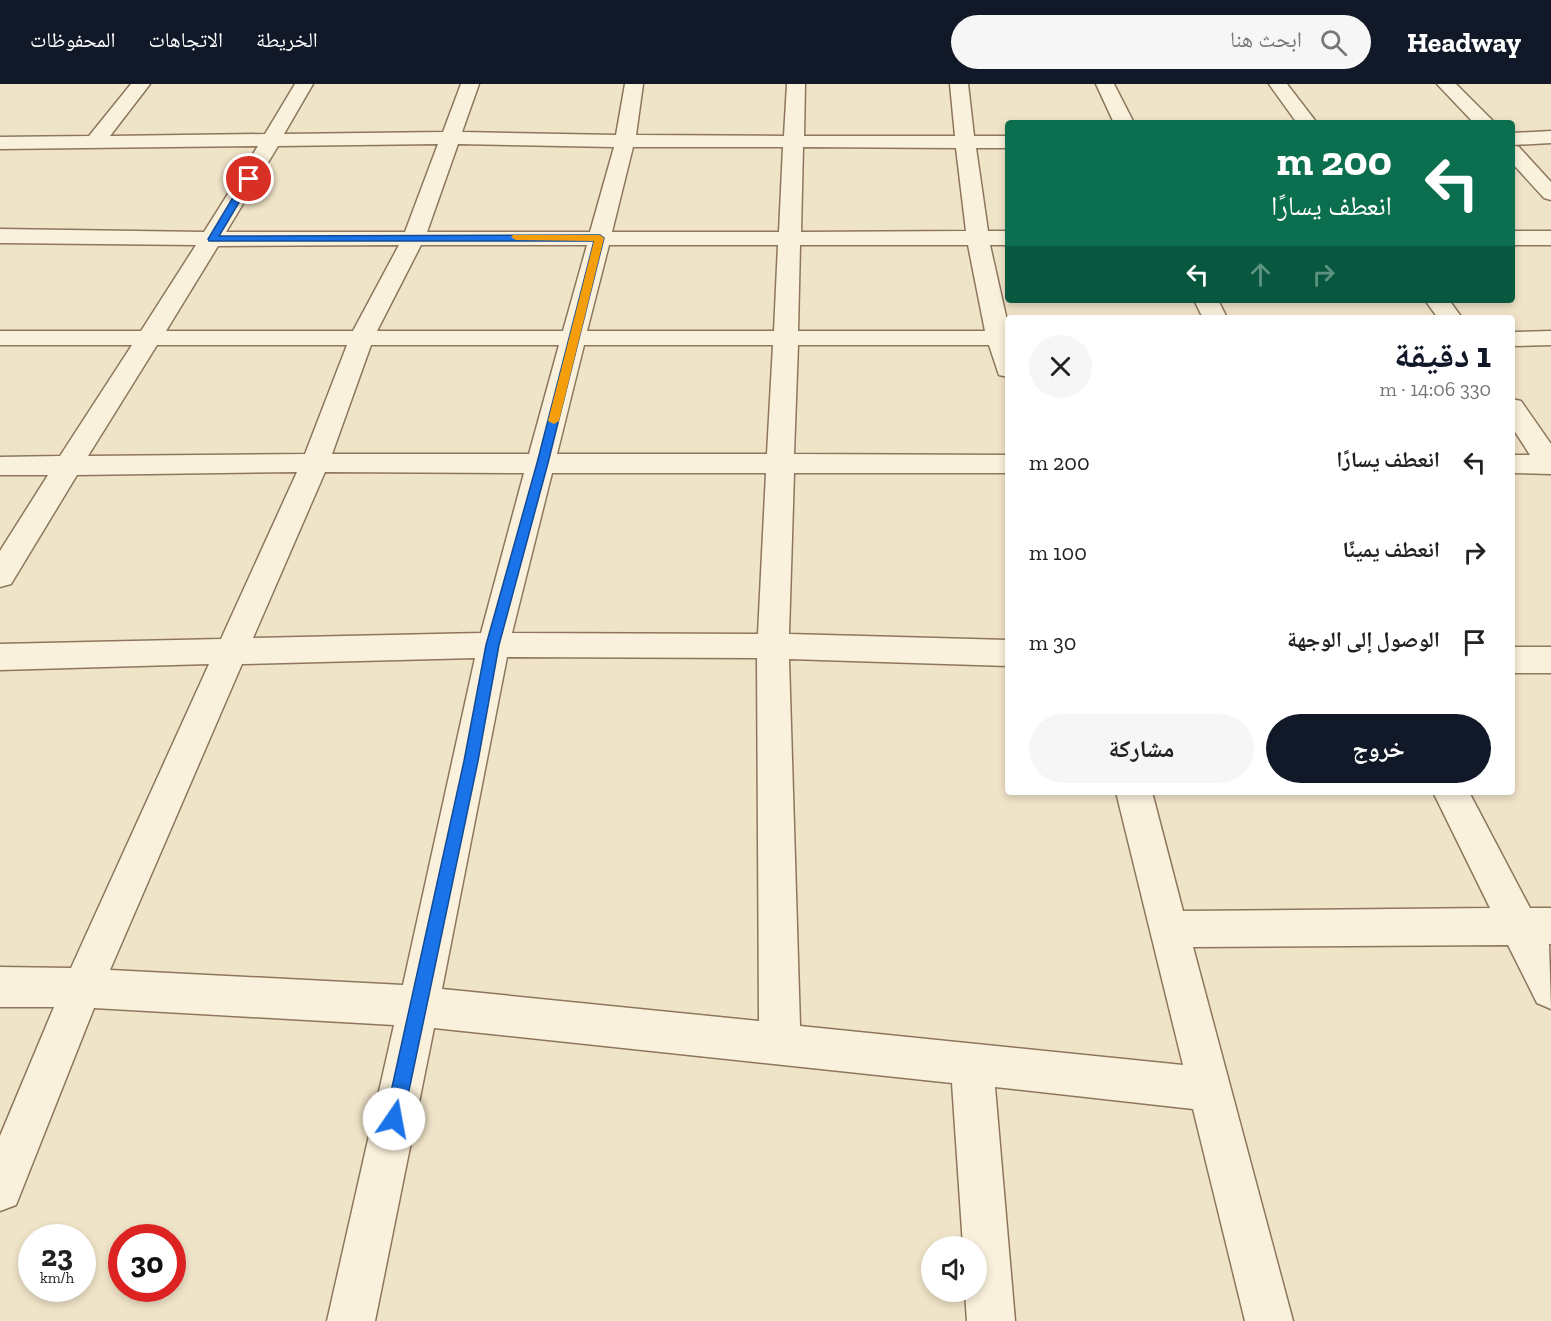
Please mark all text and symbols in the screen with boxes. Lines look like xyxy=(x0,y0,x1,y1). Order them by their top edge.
search box xyxy=(951,15,1371,69)
text: ابحث هنا xyxy=(1230,26,1302,53)
icon: search xyxy=(1317,26,1350,59)
text: Headway xyxy=(1407,26,1521,59)
text: المحفوظات xyxy=(30,27,115,52)
text: الاتجاهات xyxy=(148,27,223,52)
text: الخريطة xyxy=(256,27,318,52)
text: 200 m xyxy=(1276,135,1392,186)
icon: left xyxy=(1413,144,1491,222)
pin xyxy=(223,153,274,204)
icon: arrive xyxy=(232,162,265,195)
text: انعطف يسارًا xyxy=(1271,190,1392,222)
icon: left xyxy=(1181,258,1214,291)
icon: ahead xyxy=(1244,258,1277,291)
icon: right xyxy=(1307,258,1340,291)
text: 1 دقيقة xyxy=(1394,333,1491,376)
button: close xyxy=(1029,335,1092,398)
text: 330 m · 14:06 xyxy=(1380,377,1491,401)
text: انعطف يسارًا xyxy=(1336,446,1440,473)
icon: left xyxy=(1458,446,1491,479)
text: 200 m xyxy=(1029,449,1090,476)
text: انعطف يمينًا xyxy=(1343,536,1440,563)
icon: right xyxy=(1458,536,1491,569)
text: 100 m xyxy=(1029,539,1087,566)
text: الوصول إلى الوجهة xyxy=(1287,626,1440,653)
icon: arrive xyxy=(1458,626,1491,659)
text: 30 m xyxy=(1029,629,1076,656)
button: مشاركة xyxy=(1029,714,1254,783)
button: خروج xyxy=(1266,714,1491,783)
position arrow xyxy=(362,1087,426,1151)
speed limit sign: 30 xyxy=(108,1224,186,1302)
map controls xyxy=(921,1236,987,1302)
button: sound xyxy=(921,1236,987,1302)
text: 23 xyxy=(41,1238,73,1274)
text: km/h xyxy=(40,1269,74,1287)

